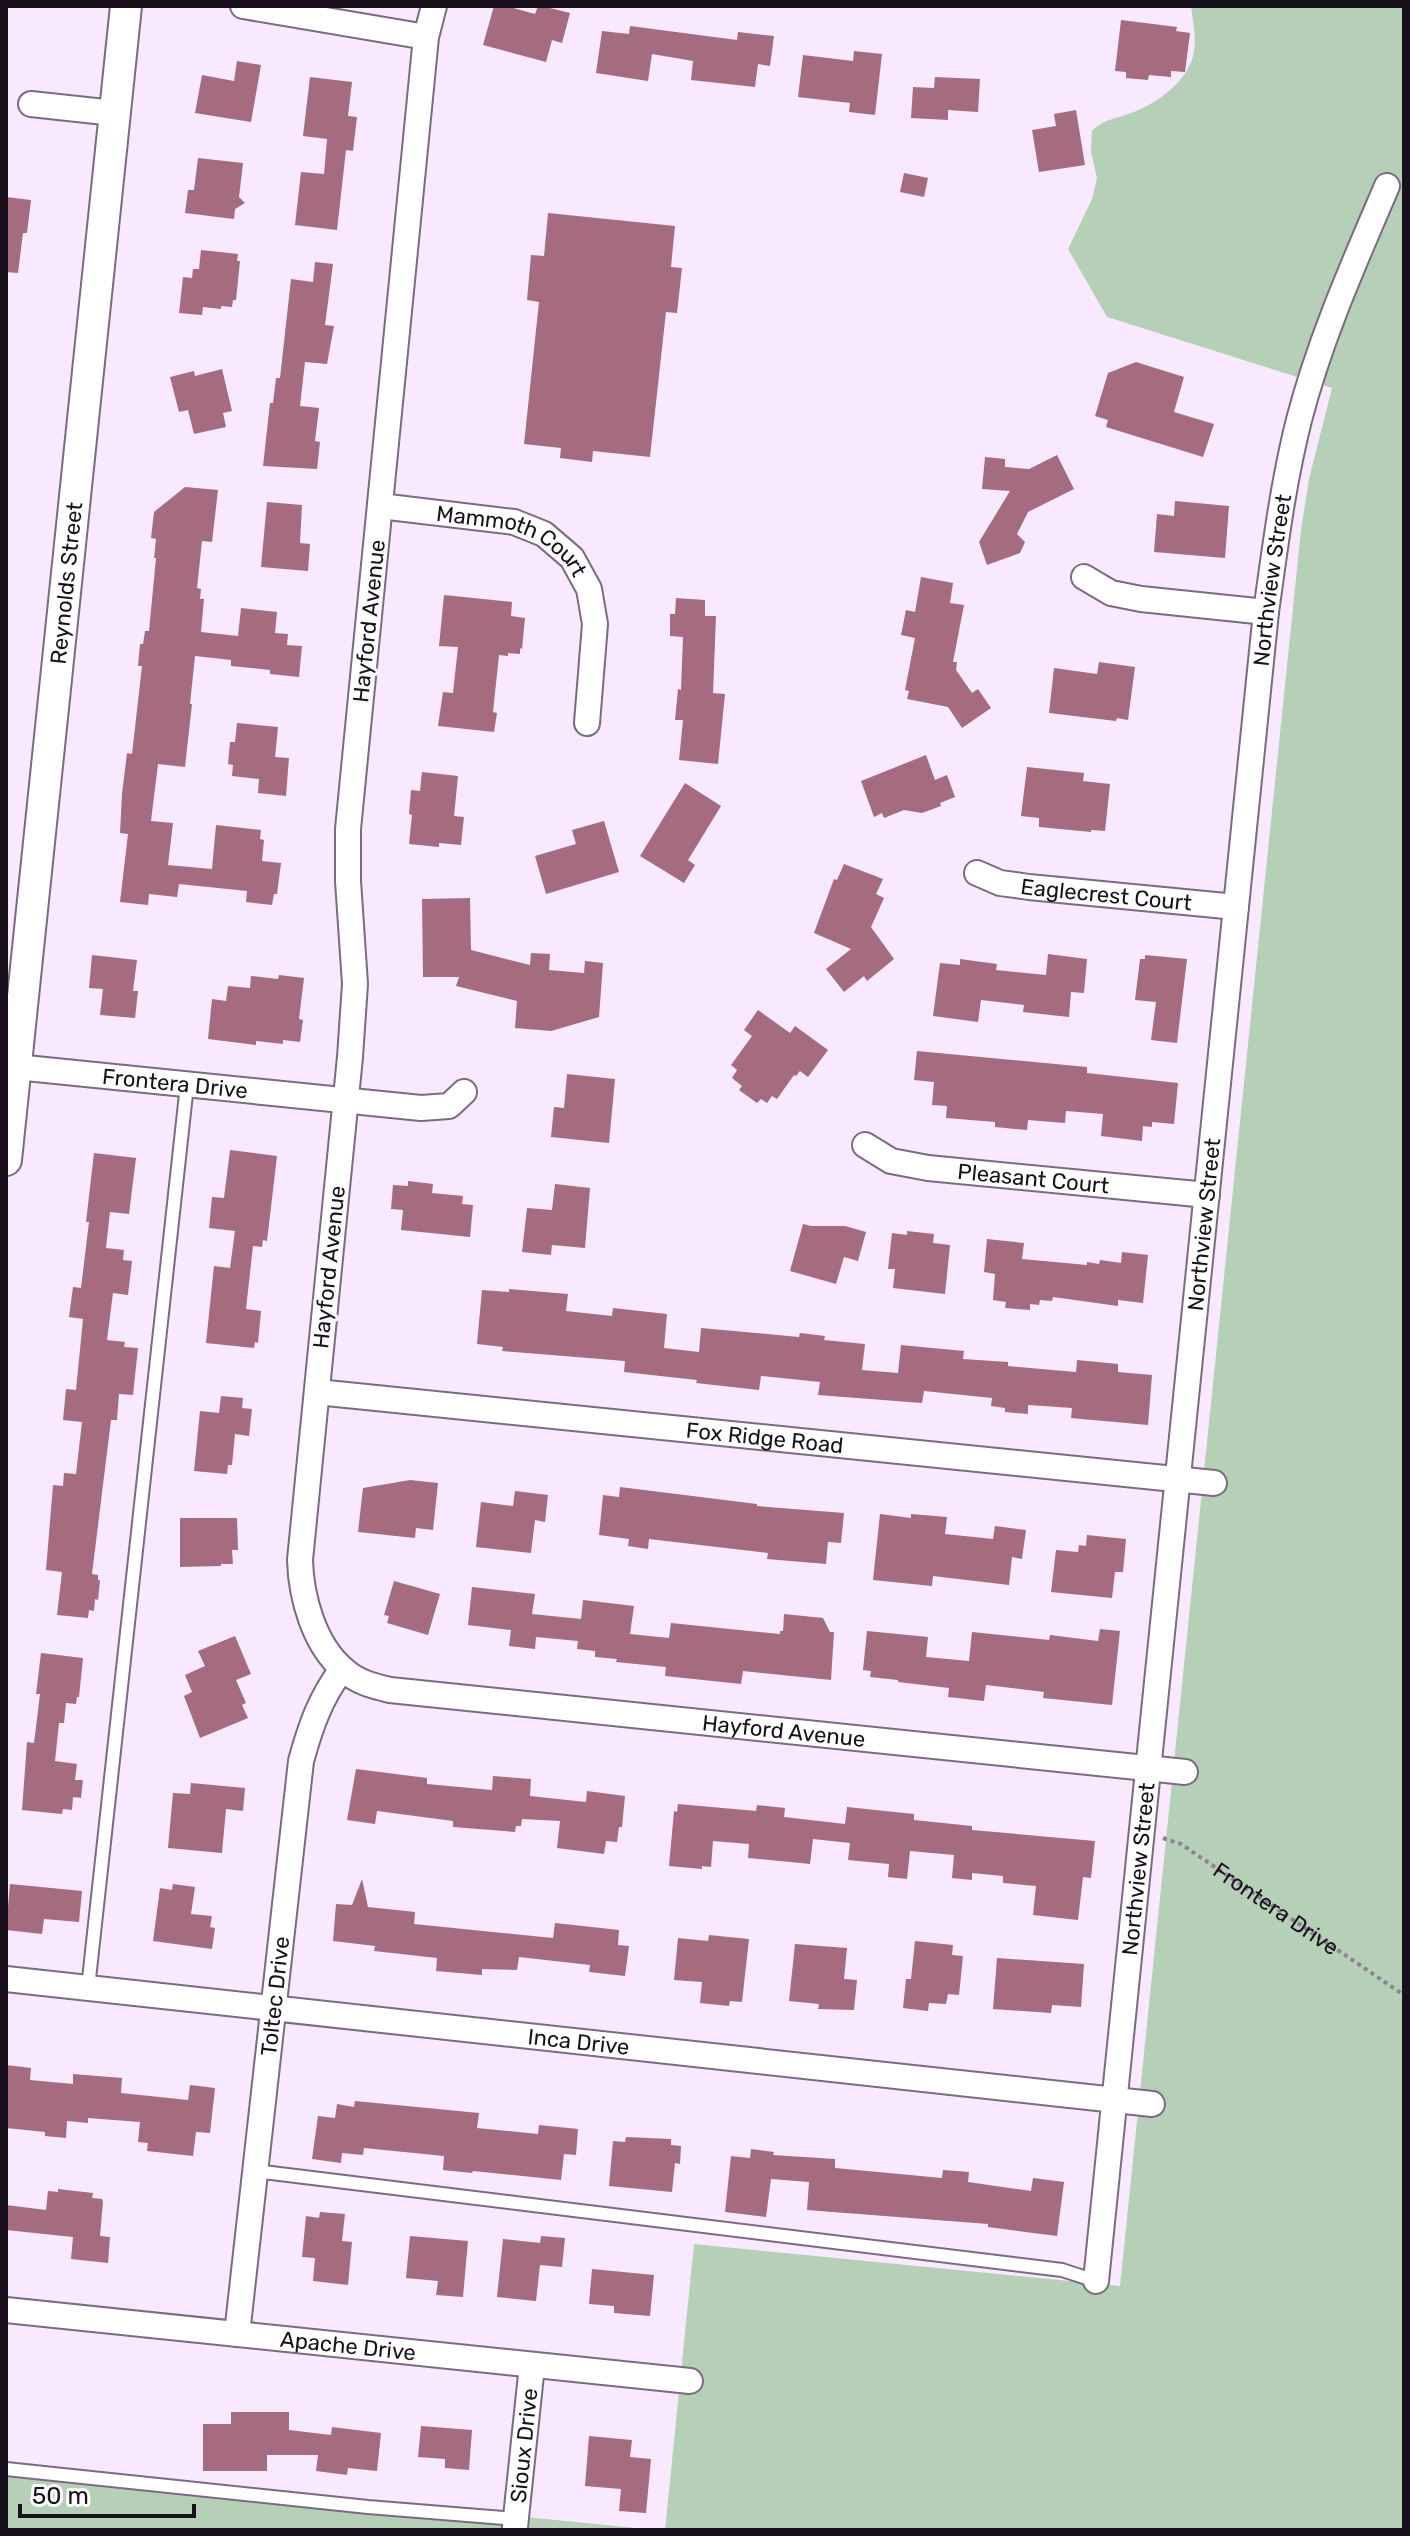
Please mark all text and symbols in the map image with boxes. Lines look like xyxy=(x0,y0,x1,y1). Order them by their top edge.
street label: Northview Street xyxy=(1247,491,1297,668)
street label: Mammoth Court xyxy=(435,499,593,581)
street label: Reynolds Street xyxy=(44,500,88,666)
street label: Hayford Avenue xyxy=(347,538,391,704)
street label: Eaglecrest Court xyxy=(1019,873,1193,916)
street label: Frontera Drive xyxy=(101,1062,249,1104)
street label: Northview Street xyxy=(1181,1136,1226,1312)
street label: Pleasant Court xyxy=(956,1157,1111,1199)
street label: Hayford Avenue xyxy=(307,1184,351,1350)
street label: Fox Ridge Road xyxy=(685,1416,845,1459)
street label: Hayford Avenue xyxy=(701,1709,867,1752)
street label: Northview Street xyxy=(1116,1781,1160,1957)
street label: Frontera Drive xyxy=(1208,1856,1344,1961)
street label: Toltec Drive xyxy=(255,1935,295,2057)
street label: Inca Drive xyxy=(526,2023,631,2060)
street label: Apache Drive xyxy=(279,2325,417,2366)
street label: Sioux Drive xyxy=(504,2387,543,2504)
scale bar xyxy=(20,2468,194,2518)
text: 50 m xyxy=(32,2482,89,2510)

